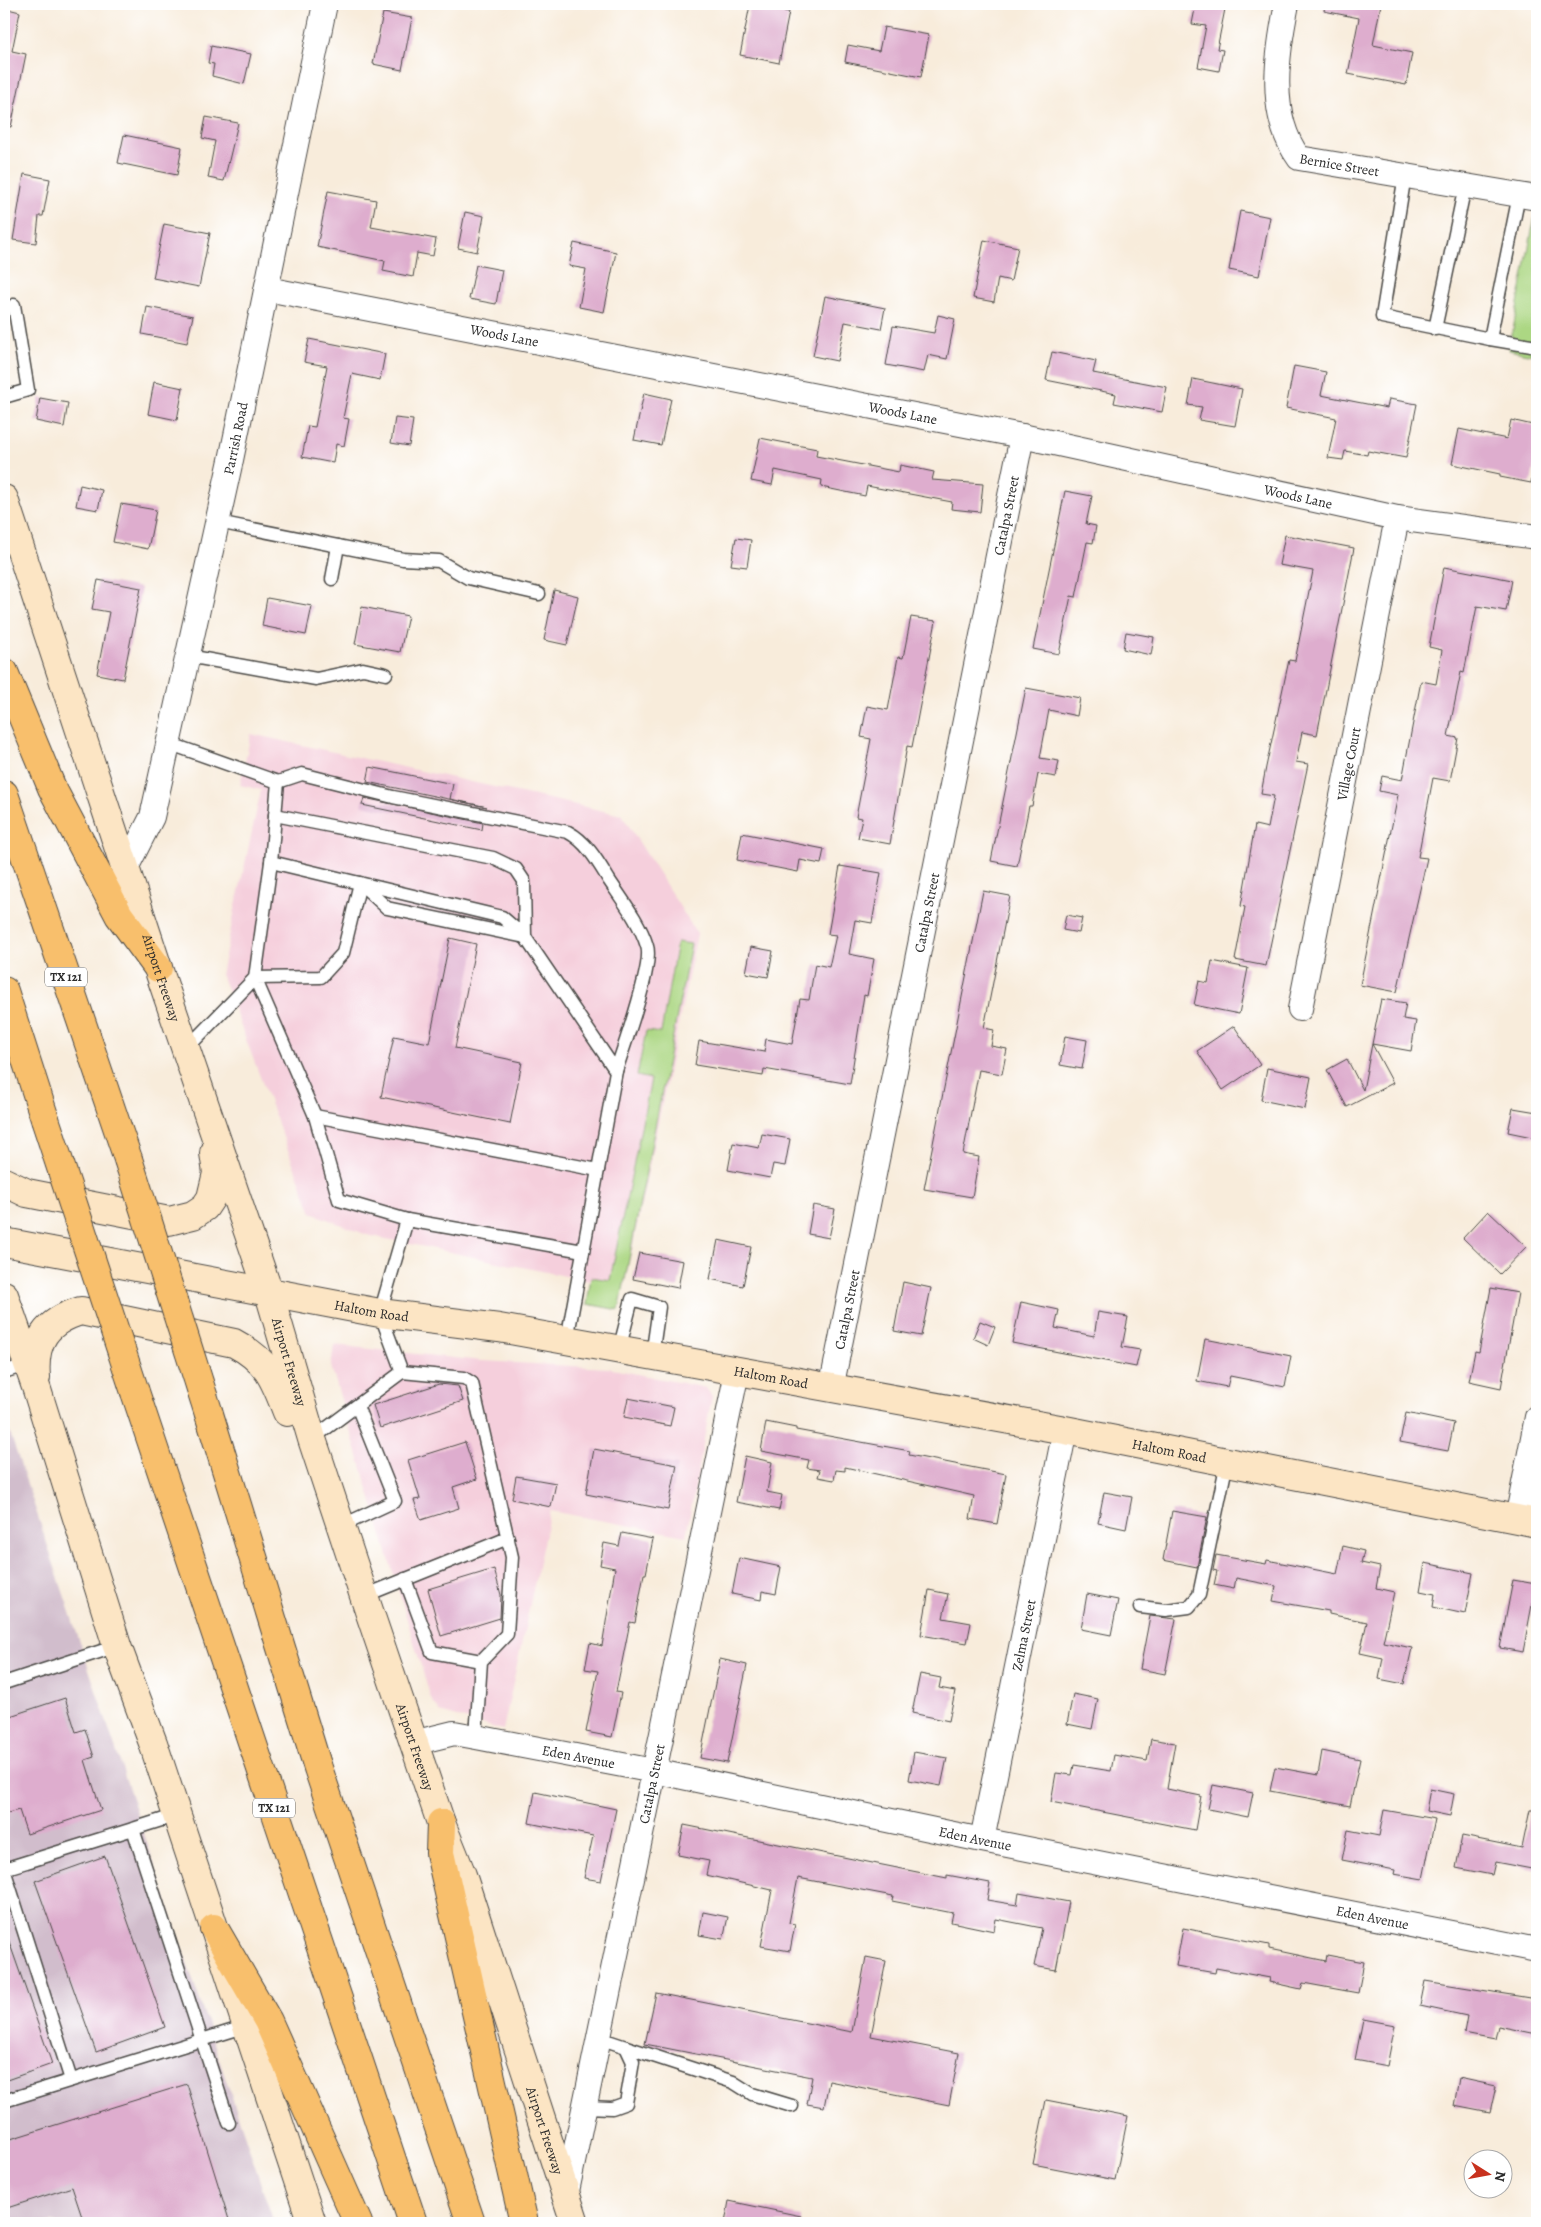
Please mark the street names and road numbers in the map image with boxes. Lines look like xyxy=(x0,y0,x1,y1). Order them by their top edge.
street label: Bernice Street xyxy=(1298,149,1381,181)
street label: Woods Lane xyxy=(468,319,540,351)
street label: Woods Lane xyxy=(866,397,939,429)
street label: Parrish Road xyxy=(219,400,252,476)
street label: Catalpa Street xyxy=(989,473,1023,557)
street label: Woods Lane xyxy=(1261,479,1334,513)
street label: Village Court xyxy=(1332,725,1365,803)
street label: Catalpa Street xyxy=(909,871,944,954)
street label: Airport Freeway xyxy=(138,931,185,1025)
road number: TX 121 xyxy=(45,968,87,986)
street label: Catalpa Street xyxy=(830,1268,864,1351)
street label: Haltom Road xyxy=(333,1295,411,1326)
street label: Airport Freeway xyxy=(267,1315,312,1409)
street label: Haltom Road xyxy=(732,1361,810,1393)
street label: Haltom Road xyxy=(1130,1434,1209,1467)
street label: Zelma Street xyxy=(1007,1597,1040,1673)
street label: Airport Freeway xyxy=(391,1700,439,1794)
street label: Eden Avenue xyxy=(540,1740,617,1773)
street label: Catalpa Street xyxy=(634,1742,669,1825)
road number: TX 121 xyxy=(253,1799,295,1818)
street label: Eden Avenue xyxy=(937,1822,1013,1855)
street label: Eden Avenue xyxy=(1334,1901,1411,1934)
street label: Airport Freeway xyxy=(522,2083,568,2177)

